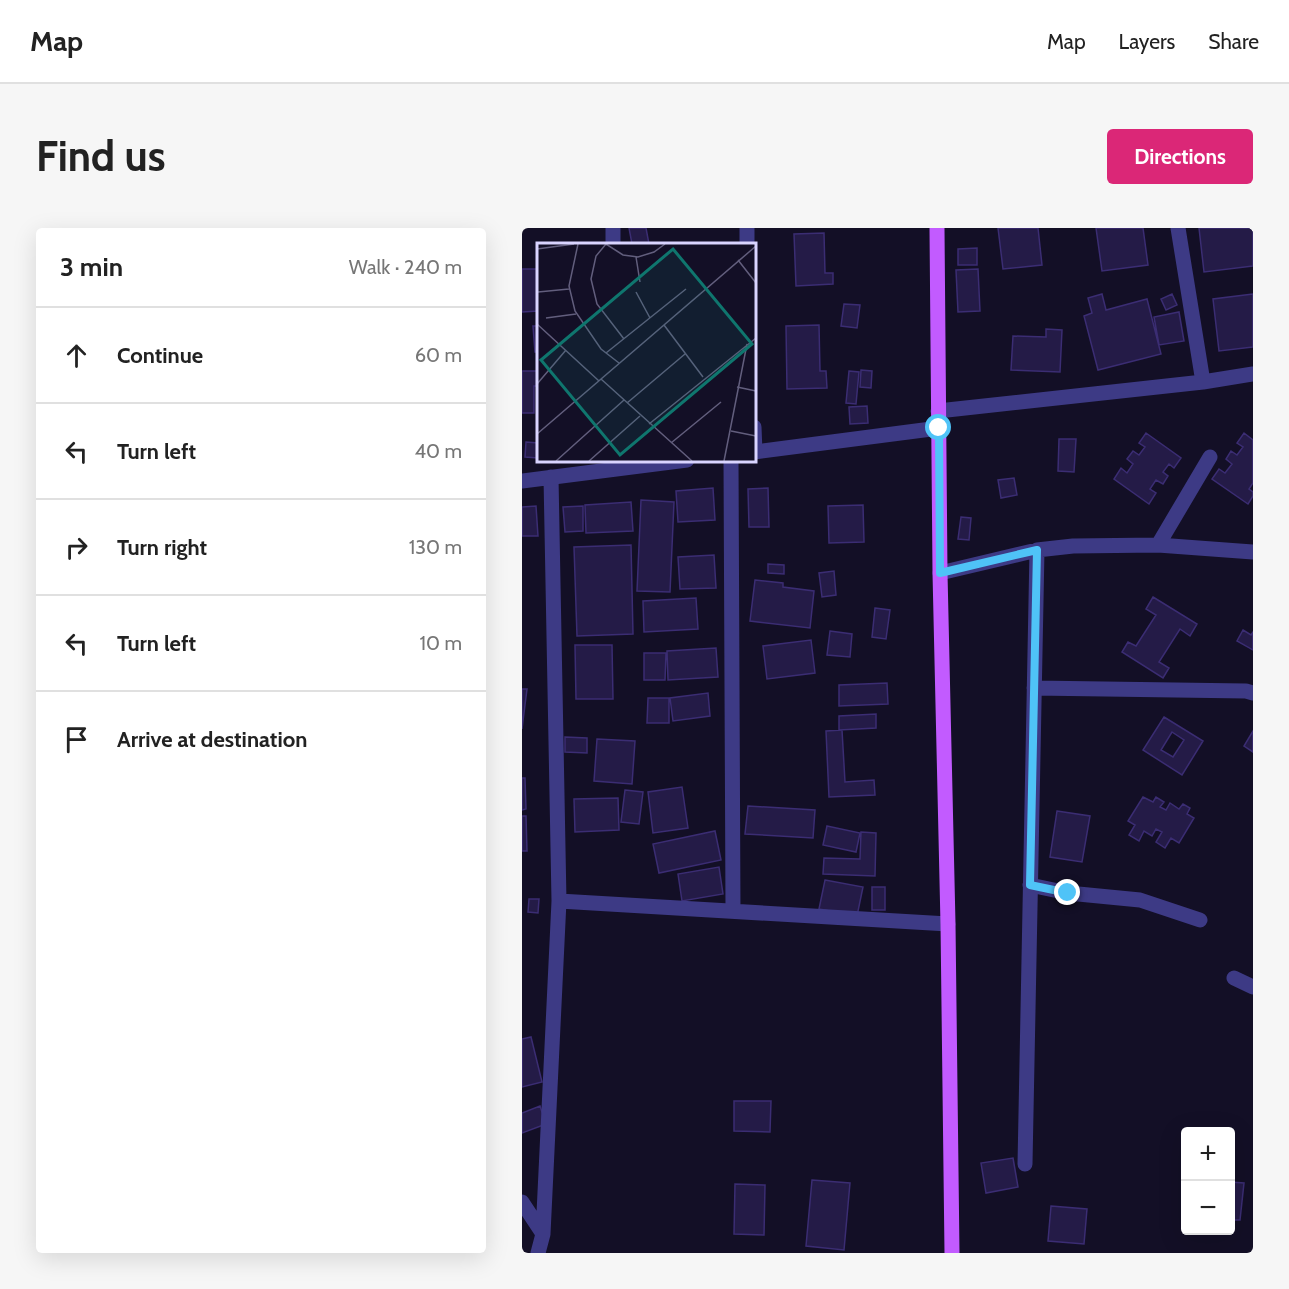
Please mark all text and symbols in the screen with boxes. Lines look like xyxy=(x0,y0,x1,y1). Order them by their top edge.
text: Map xyxy=(30,24,83,58)
text: Map xyxy=(1047,29,1086,54)
text: Layers xyxy=(1119,29,1175,54)
text: Share xyxy=(1208,29,1259,54)
button: Directions xyxy=(1107,129,1253,184)
text: Find us xyxy=(36,130,165,182)
inset map xyxy=(537,243,756,462)
text: 3 min xyxy=(60,251,123,283)
text: Walk · 240 m xyxy=(349,255,462,279)
icon: ahead xyxy=(60,339,93,372)
text: Continue xyxy=(117,342,203,369)
text: 60 m xyxy=(415,343,462,367)
route start xyxy=(925,414,951,440)
icon: left xyxy=(60,435,93,468)
text: Turn left xyxy=(117,438,196,465)
text: 40 m xyxy=(414,439,462,463)
icon: right xyxy=(60,531,93,564)
text: Turn right xyxy=(117,534,207,561)
text: 130 m xyxy=(409,535,462,559)
icon: left xyxy=(60,627,93,660)
text: Turn left xyxy=(117,630,196,657)
text: 10 m xyxy=(419,631,462,655)
icon: arrive xyxy=(60,723,93,756)
text: Arrive at destination xyxy=(117,726,307,753)
route end xyxy=(1054,879,1080,905)
map controls xyxy=(1181,1127,1235,1235)
button: + xyxy=(1181,1127,1235,1181)
button: − xyxy=(1181,1181,1235,1235)

